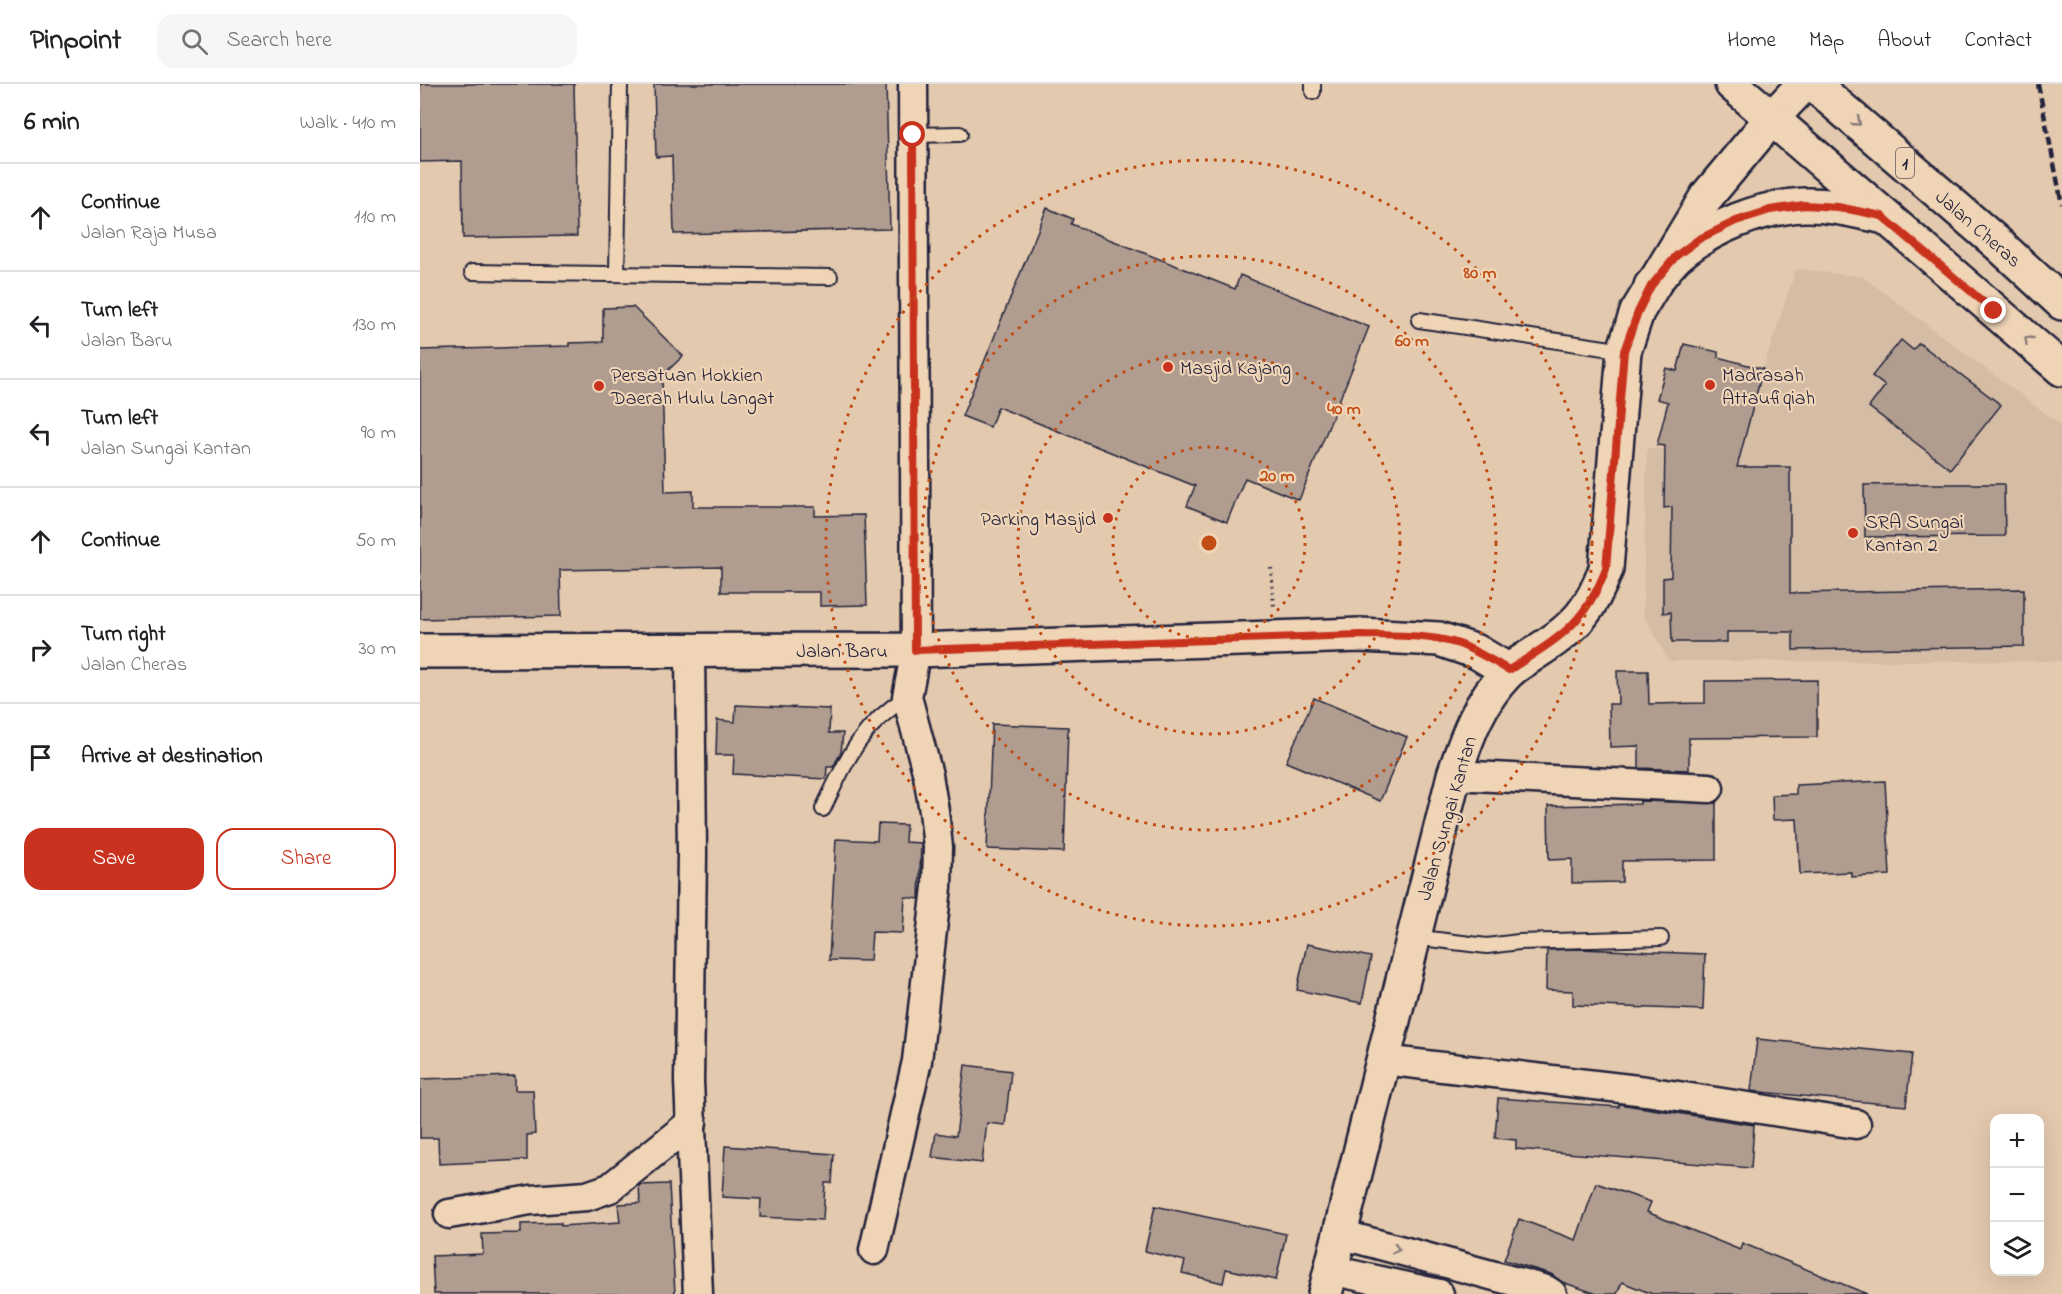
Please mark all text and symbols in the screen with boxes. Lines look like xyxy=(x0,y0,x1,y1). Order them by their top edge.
search box xyxy=(157,14,577,68)
text: Pinpoint xyxy=(30,21,121,62)
icon: search xyxy=(178,25,211,58)
text: Search here xyxy=(226,25,332,57)
text: Home xyxy=(1727,26,1776,56)
text: Map xyxy=(1809,26,1844,56)
text: About xyxy=(1877,26,1931,56)
text: Contact xyxy=(1964,26,2032,56)
text: 6 min xyxy=(24,104,80,142)
text: Walk · 410 m xyxy=(300,109,396,138)
one-way arrow xyxy=(1850,115,1861,126)
route start xyxy=(899,121,925,147)
road number: 1 xyxy=(1896,148,1914,178)
street label: Jalan Cheras xyxy=(1928,184,2027,276)
text: Continue xyxy=(81,187,160,219)
icon: ahead xyxy=(24,201,57,234)
text: 110 m xyxy=(354,203,396,232)
text: Jalan Raja Musa xyxy=(81,219,217,248)
text: 80 m xyxy=(1463,261,1497,287)
text: Turn left xyxy=(81,295,158,327)
route end xyxy=(1980,297,2006,323)
icon: left xyxy=(24,309,57,342)
text: 130 m xyxy=(352,311,396,340)
text: Jalan Baru xyxy=(81,327,172,356)
text: 60 m xyxy=(1395,329,1429,355)
one-way arrow xyxy=(2024,336,2035,347)
place label: Masjid Kajang xyxy=(1180,355,1291,385)
marker: Masjid Kajang xyxy=(1161,360,1175,374)
place label: Persatuan Hokkien Daerah Hulu Langat xyxy=(610,362,775,415)
place label: Madrasah Attaufiqiah xyxy=(1722,362,1815,414)
marker: Madrasah Attaufiqiah xyxy=(1703,378,1717,392)
marker: Persatuan Hokkien Daerah Hulu Langat xyxy=(592,379,606,393)
text: 40 m xyxy=(1327,397,1361,423)
text: Turn left xyxy=(81,403,158,435)
icon: left xyxy=(24,417,57,450)
text: 90 m xyxy=(361,419,396,448)
text: Jalan Sungai Kantan xyxy=(81,435,251,464)
text: 20 m xyxy=(1258,464,1295,490)
place label: Parking Masjid xyxy=(980,506,1096,536)
place label: SRA Sungai Kantan 2 xyxy=(1865,509,1964,561)
marker: Parking Masjid xyxy=(1101,511,1115,525)
icon: ahead xyxy=(24,525,57,558)
text: Continue xyxy=(81,525,160,557)
marker: SRA Sungai Kantan 2 xyxy=(1846,526,1860,540)
text: 50 m xyxy=(355,527,396,556)
centre of rings xyxy=(1199,533,1219,553)
text: Turn right xyxy=(81,619,166,651)
icon: right xyxy=(24,633,57,666)
text: 30 m xyxy=(359,635,396,664)
street label: Jalan Baru xyxy=(796,638,888,667)
text: Jalan Cheras xyxy=(81,651,187,680)
street label: Jalan Sungai Kantan xyxy=(1411,733,1487,905)
icon: arrive xyxy=(24,741,57,774)
text: Arrive at destination xyxy=(81,741,263,773)
button: Save xyxy=(24,828,204,890)
button: Share xyxy=(216,828,396,890)
map controls xyxy=(1990,1114,2044,1276)
button: + xyxy=(1990,1114,2044,1168)
button: − xyxy=(1990,1168,2044,1222)
button: layers xyxy=(1990,1222,2044,1276)
one-way arrow xyxy=(1390,1242,1401,1254)

